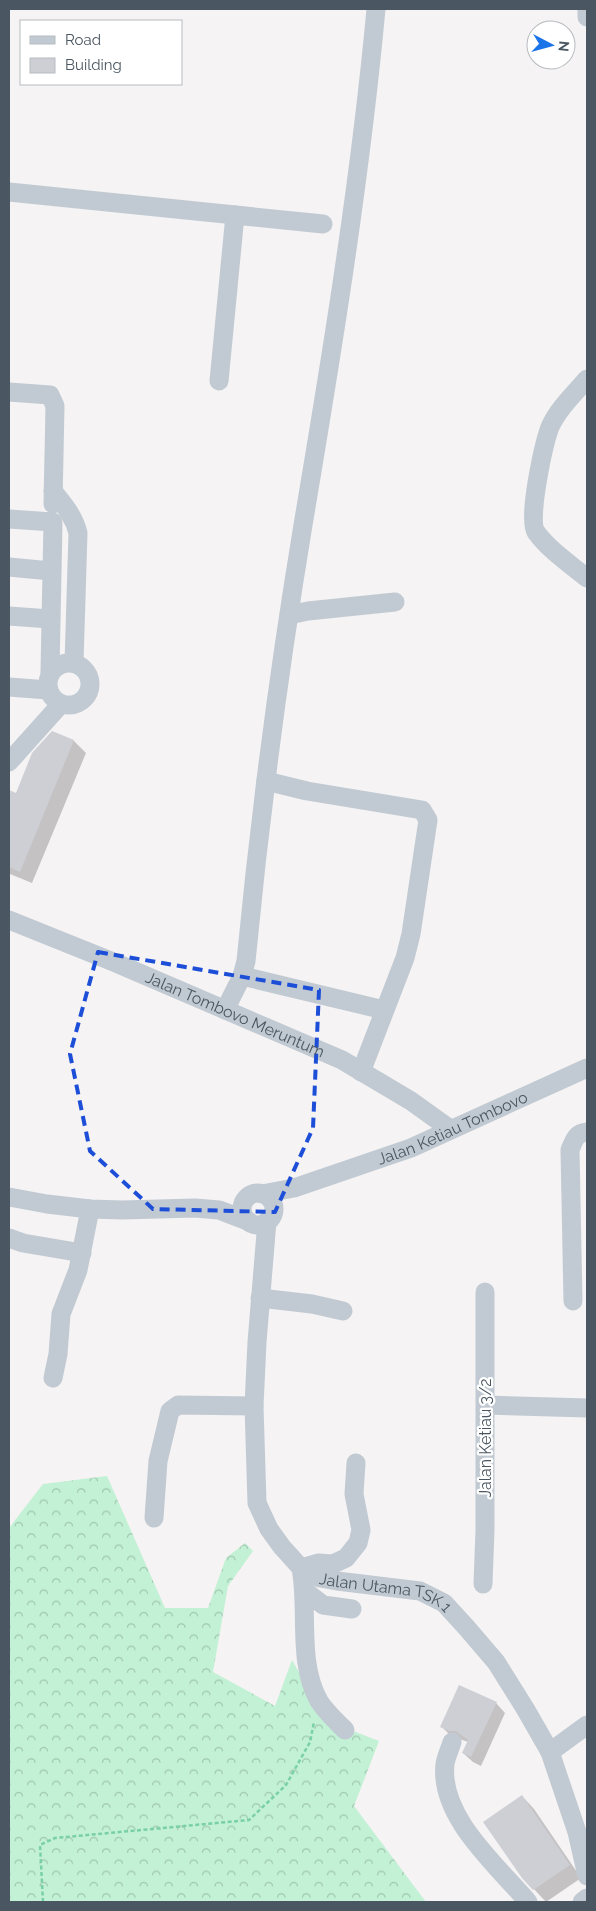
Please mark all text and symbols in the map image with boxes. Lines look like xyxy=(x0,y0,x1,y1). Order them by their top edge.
legend xyxy=(20,20,182,85)
north arrow xyxy=(526,20,576,70)
text: Road xyxy=(65,31,101,49)
text: N xyxy=(555,40,572,53)
text: Building xyxy=(65,56,122,74)
street label: Jalan Tombovo Meruntum xyxy=(143,968,327,1061)
street label: Jalan Ketiau Tombovo xyxy=(375,1087,530,1169)
street label: Jalan Ketiau 3/2 xyxy=(476,1378,495,1498)
street label: Jalan Utama TSK 1 xyxy=(318,1569,456,1616)

